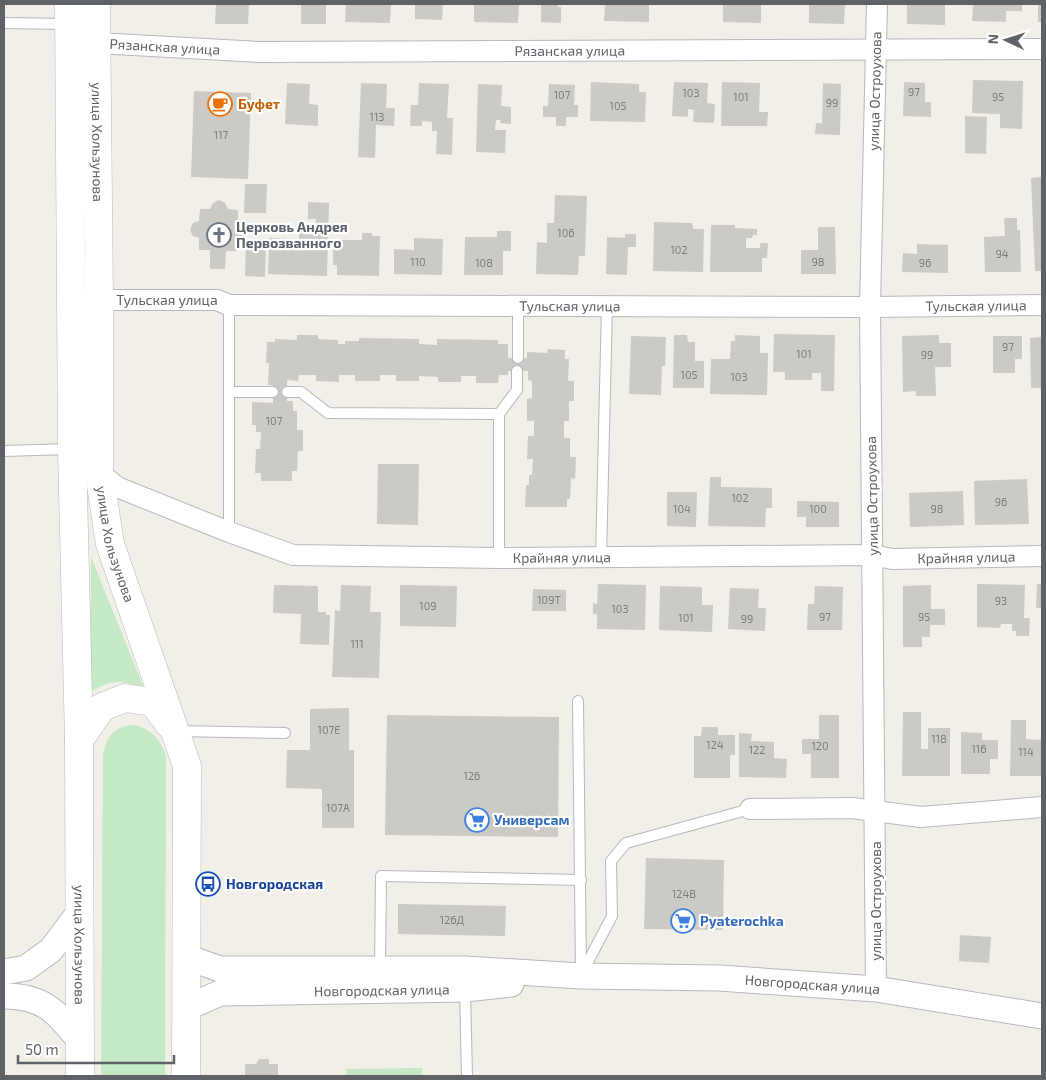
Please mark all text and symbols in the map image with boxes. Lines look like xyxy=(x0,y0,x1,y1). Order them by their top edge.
north arrow xyxy=(981,15,1031,65)
street label: улица Остроухова xyxy=(865,31,884,151)
text: N xyxy=(984,33,1001,45)
street label: Рязанская улица xyxy=(109,35,221,58)
street label: Рязанская улица xyxy=(514,42,625,59)
street label: улица Хользунова xyxy=(89,82,107,202)
house number: 97 xyxy=(908,85,920,98)
house number: 103 xyxy=(682,86,700,99)
house number: 107 xyxy=(554,88,571,101)
house number: 101 xyxy=(733,90,749,103)
house number: 95 xyxy=(992,90,1004,103)
cafe icon: Буфет xyxy=(207,91,233,117)
place label: Буфет xyxy=(238,95,280,112)
house number: 99 xyxy=(826,96,838,109)
house number: 105 xyxy=(610,99,627,112)
house number: 113 xyxy=(370,110,384,123)
house number: 117 xyxy=(214,128,229,141)
place label: Церковь Андрея Первозванного xyxy=(236,218,348,251)
church icon: Церковь Андрея Первозванного xyxy=(206,222,232,248)
house number: 106 xyxy=(557,226,575,239)
house number: 102 xyxy=(670,243,688,256)
house number: 94 xyxy=(995,247,1009,260)
house number: 110 xyxy=(410,255,426,268)
house number: 98 xyxy=(812,255,824,268)
house number: 108 xyxy=(475,256,493,269)
house number: 96 xyxy=(919,256,931,269)
street label: Тульская улица xyxy=(116,291,218,308)
street label: Тульская улица xyxy=(925,296,1027,314)
street label: Тульская улица xyxy=(519,297,621,314)
house number: 97 xyxy=(1002,340,1014,353)
house number: 101 xyxy=(796,347,812,360)
house number: 99 xyxy=(921,348,933,361)
house number: 105 xyxy=(681,368,698,381)
house number: 103 xyxy=(730,370,748,383)
house number: 107 xyxy=(266,414,283,427)
street label: улица Остроухова xyxy=(862,436,881,556)
street label: улица Хользунова xyxy=(93,485,138,604)
house number: 102 xyxy=(731,491,749,504)
house number: 96 xyxy=(995,495,1007,508)
house number: 104 xyxy=(673,502,691,515)
house number: 100 xyxy=(809,502,827,515)
house number: 98 xyxy=(931,502,943,515)
street label: Крайняя улица xyxy=(513,548,611,566)
street label: Крайняя улица xyxy=(917,548,1016,566)
house number: 109Т xyxy=(537,593,561,606)
house number: 93 xyxy=(995,594,1007,607)
house number: 109 xyxy=(419,599,437,612)
house number: 103 xyxy=(611,602,629,615)
house number: 97 xyxy=(819,610,831,623)
house number: 95 xyxy=(918,610,930,623)
house number: 101 xyxy=(678,611,694,624)
house number: 99 xyxy=(741,612,753,625)
house number: 111 xyxy=(350,637,364,650)
house number: 107Е xyxy=(318,723,340,736)
house number: 118 xyxy=(931,732,947,745)
house number: 124 xyxy=(706,738,724,751)
house number: 120 xyxy=(811,739,829,752)
house number: 116 xyxy=(971,742,987,755)
house number: 122 xyxy=(749,743,765,756)
house number: 114 xyxy=(1018,745,1034,758)
house number: 126 xyxy=(464,769,480,782)
house number: 107А xyxy=(326,801,350,814)
supermarket icon: Универсам xyxy=(464,807,490,833)
place label: Универсам xyxy=(494,811,569,828)
street label: улица Остроухова xyxy=(867,841,884,961)
bus stop icon: Новгородская xyxy=(195,871,221,897)
place label: Новгородская xyxy=(226,875,323,892)
street label: улица Хользунова xyxy=(71,885,89,1005)
house number: 124В xyxy=(672,887,696,900)
supermarket icon: Pyaterochka xyxy=(670,908,696,934)
place label: Pyaterochka xyxy=(700,912,784,929)
house number: 126Д xyxy=(440,913,465,926)
street label: Новгородская улица xyxy=(744,971,882,998)
street label: Новгородская улица xyxy=(314,980,450,999)
scale bar xyxy=(18,1032,174,1064)
text: 50 m xyxy=(25,1040,59,1058)

